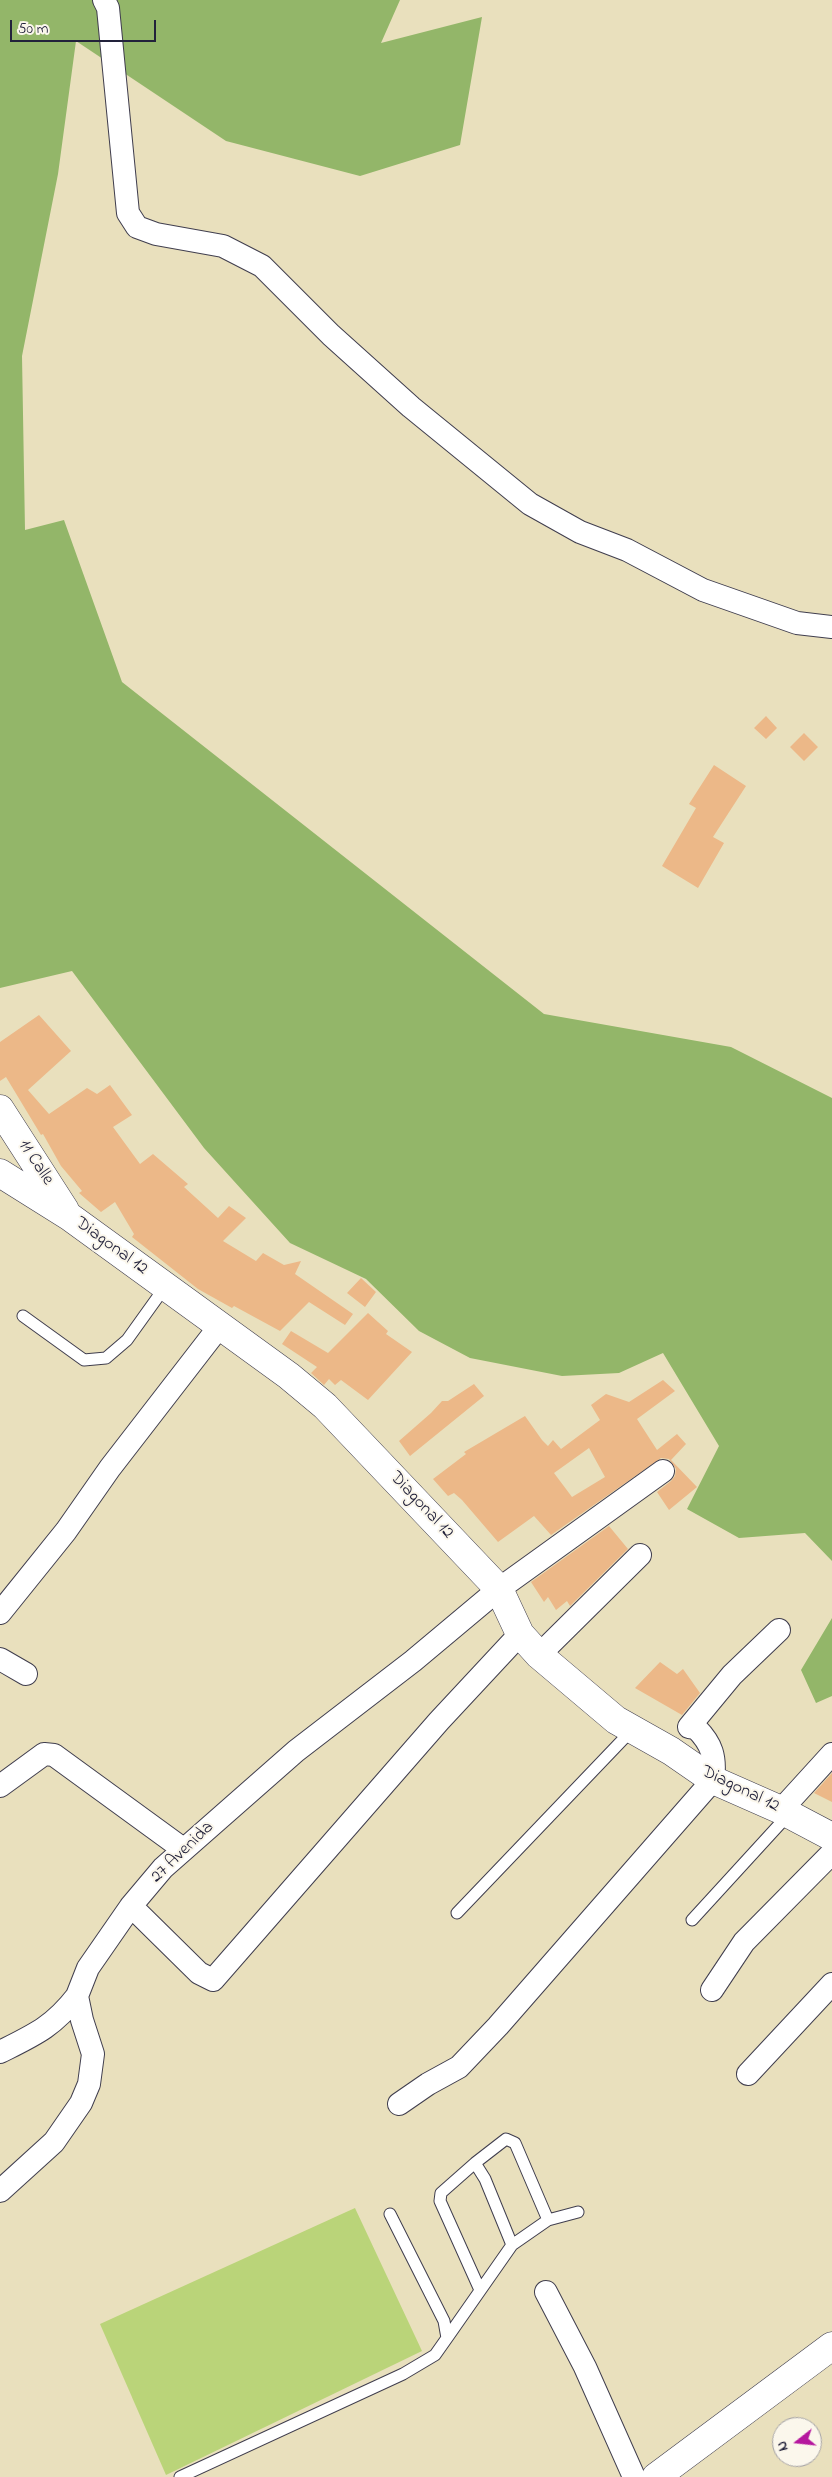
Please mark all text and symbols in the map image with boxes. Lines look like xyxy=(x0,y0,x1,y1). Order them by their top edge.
scale bar xyxy=(12,10,159,42)
text: 50 m xyxy=(18,18,48,40)
street label: 11 Calle xyxy=(12,1136,58,1190)
street label: Diagonal 12 xyxy=(71,1213,151,1281)
street label: Diagonal 12 xyxy=(384,1468,458,1544)
street label: Diagonal 12 xyxy=(697,1762,783,1818)
street label: 27 Avenida xyxy=(147,1818,219,1888)
north arrow xyxy=(772,2417,822,2467)
text: N xyxy=(772,2439,794,2453)

